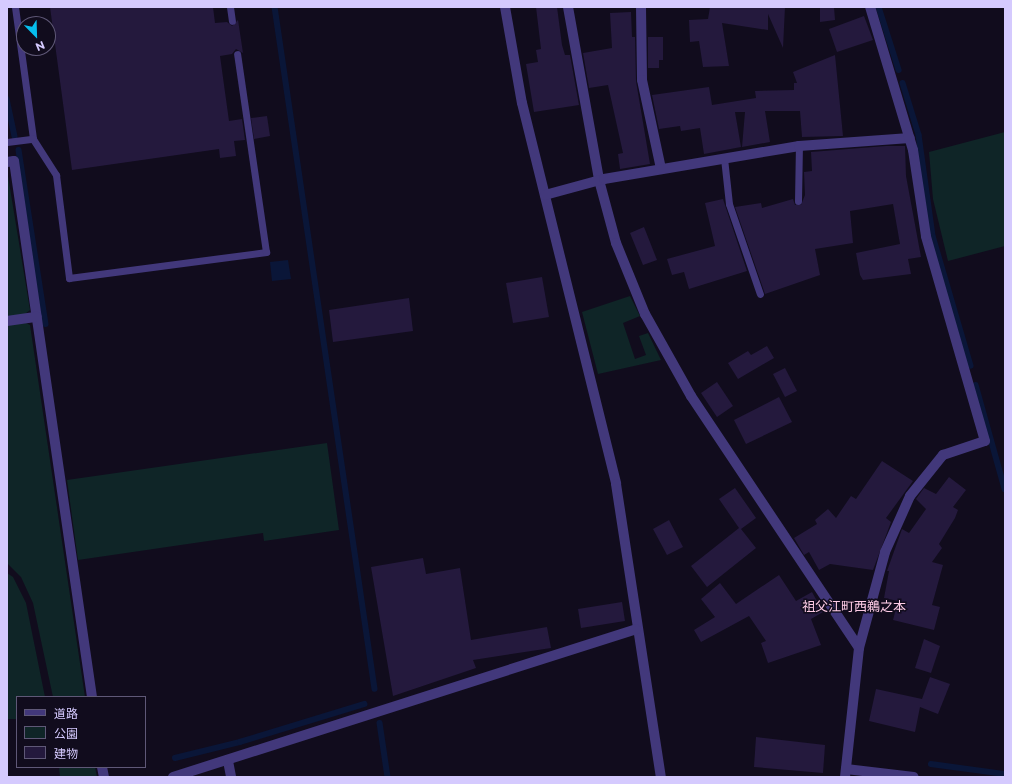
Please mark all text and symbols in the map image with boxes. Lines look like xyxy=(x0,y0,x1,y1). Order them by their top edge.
north arrow xyxy=(16,16,56,56)
text: N xyxy=(33,38,47,54)
district label: 祖父江町西鵜之本 xyxy=(802,598,906,614)
legend xyxy=(16,696,146,768)
text: 道路 xyxy=(54,706,78,721)
text: 公園 xyxy=(54,726,78,741)
text: 建物 xyxy=(54,746,78,761)

